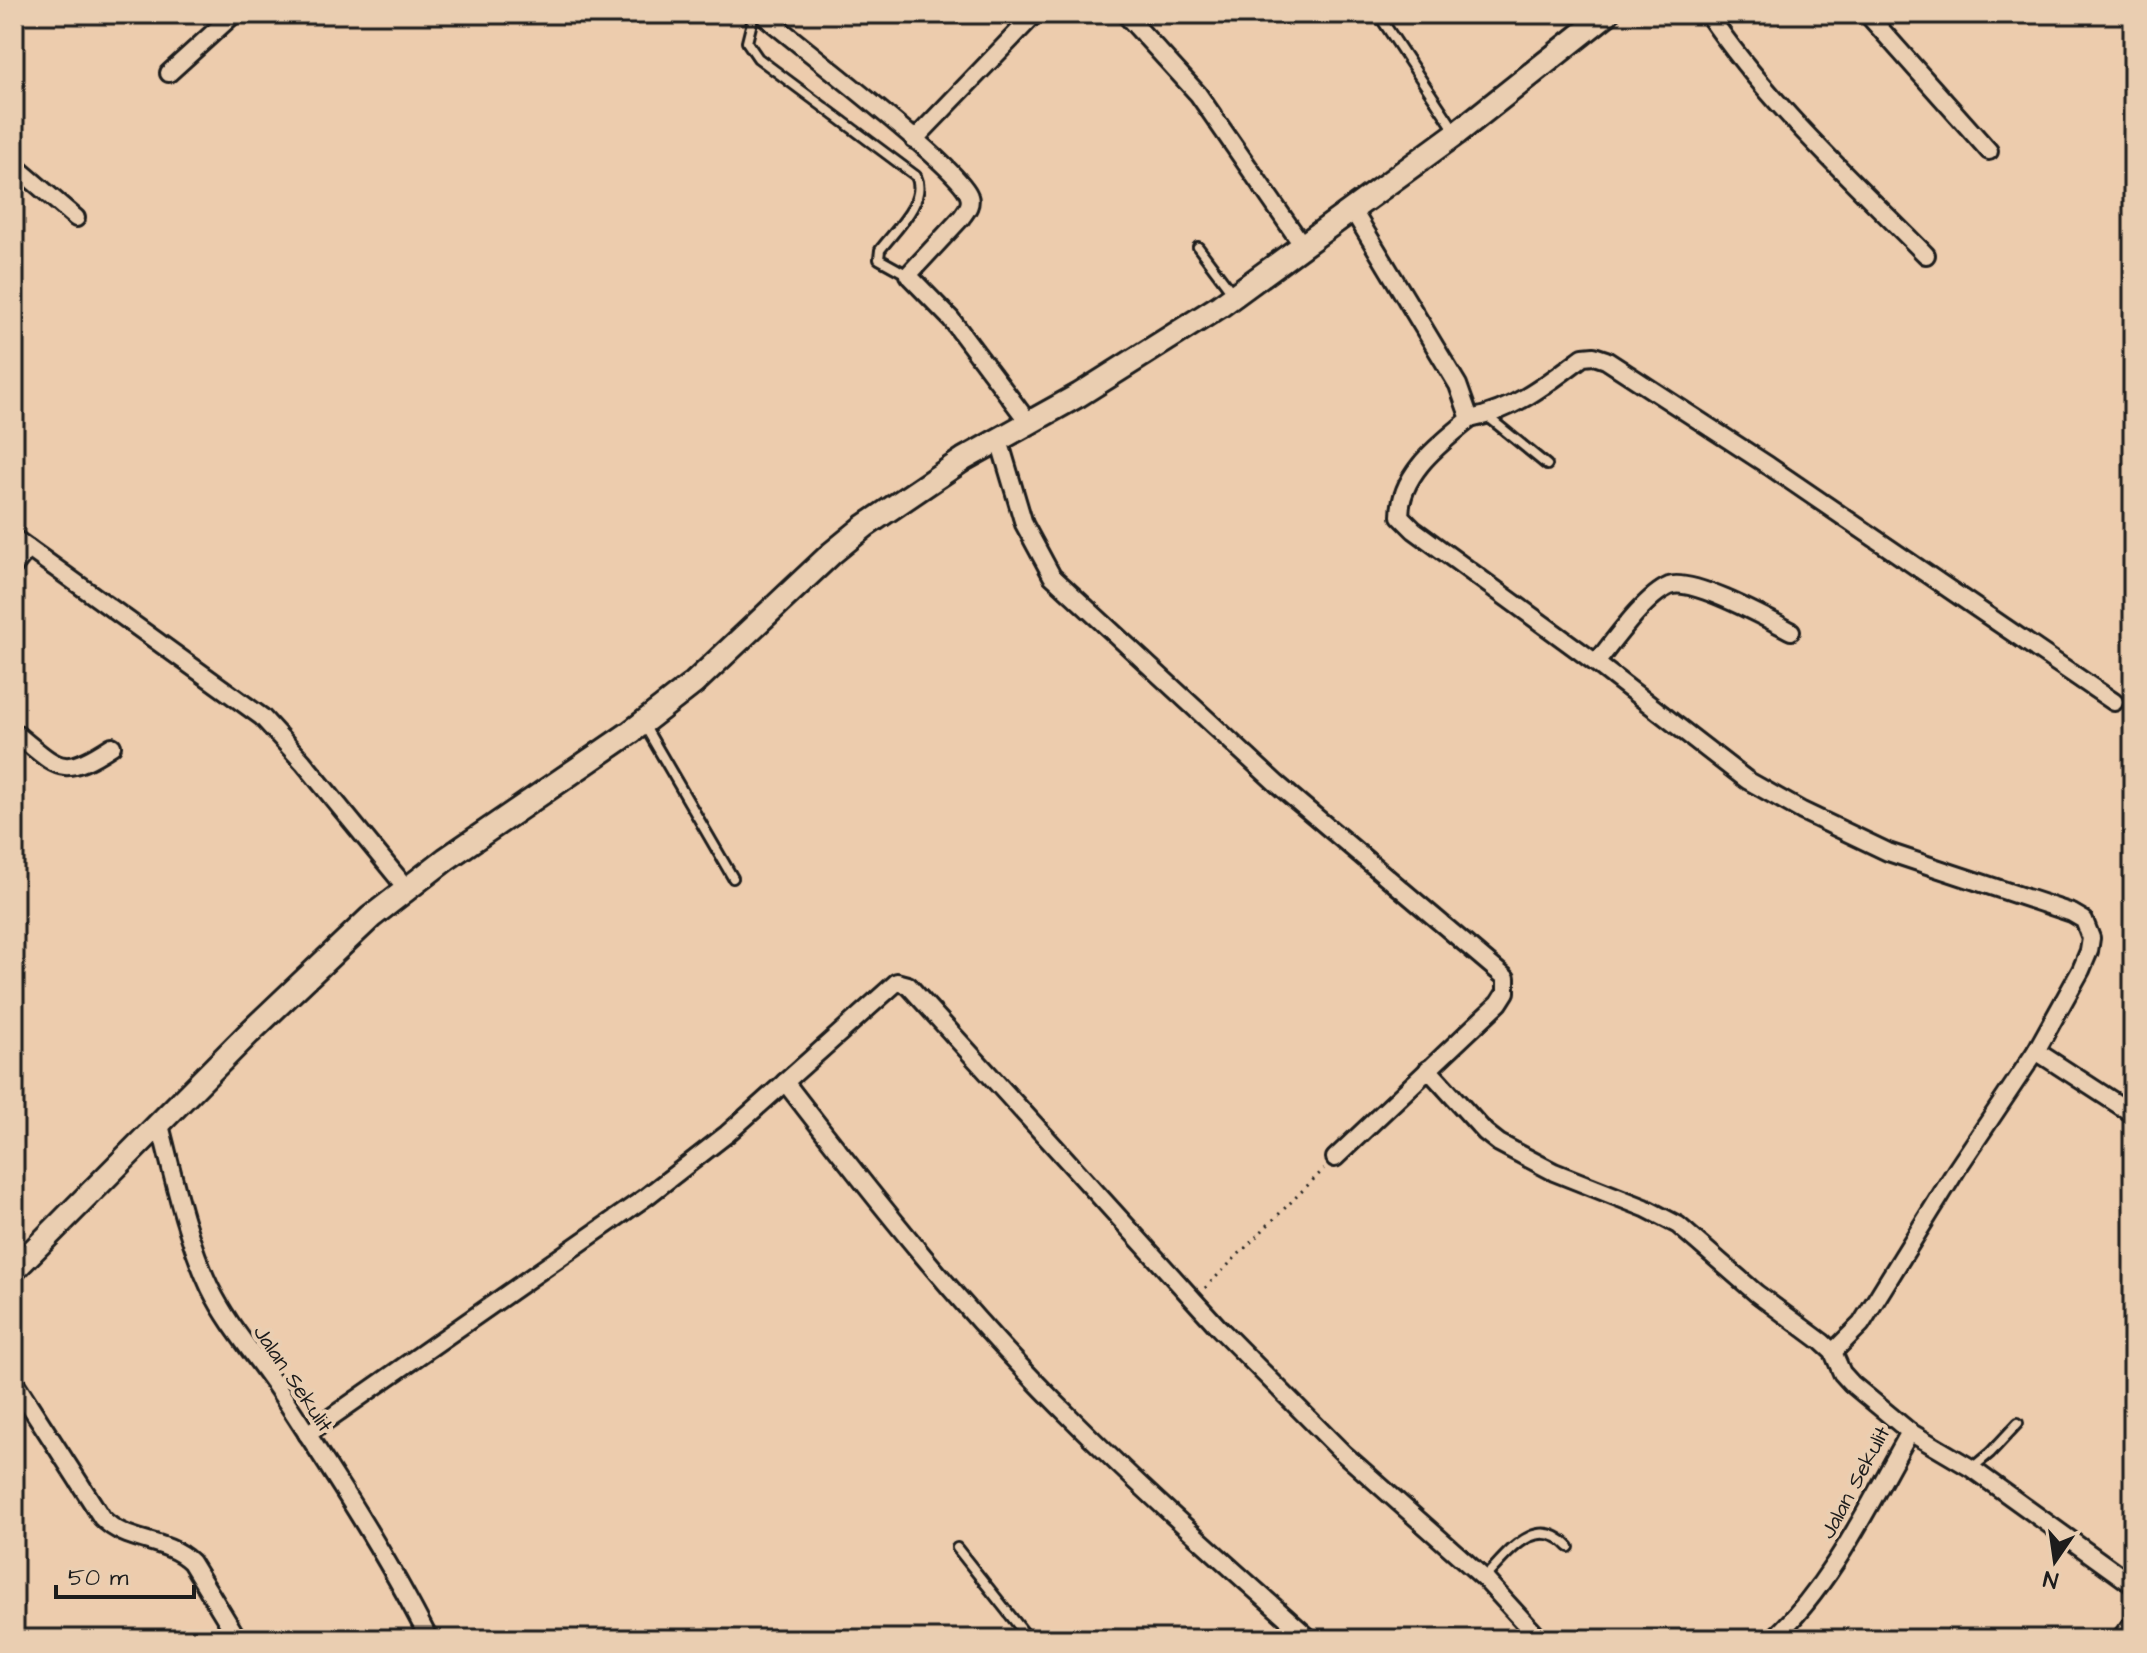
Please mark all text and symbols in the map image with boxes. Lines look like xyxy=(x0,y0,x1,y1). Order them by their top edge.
street label: Jalan Sekulit xyxy=(245,1319,340,1439)
street label: Jalan Sekulit xyxy=(1813,1421,1898,1545)
north arrow xyxy=(2015,1521,2095,1601)
scale bar xyxy=(56,1549,194,1599)
text: 50 m xyxy=(68,1561,129,1595)
text: N xyxy=(2040,1562,2061,1596)

